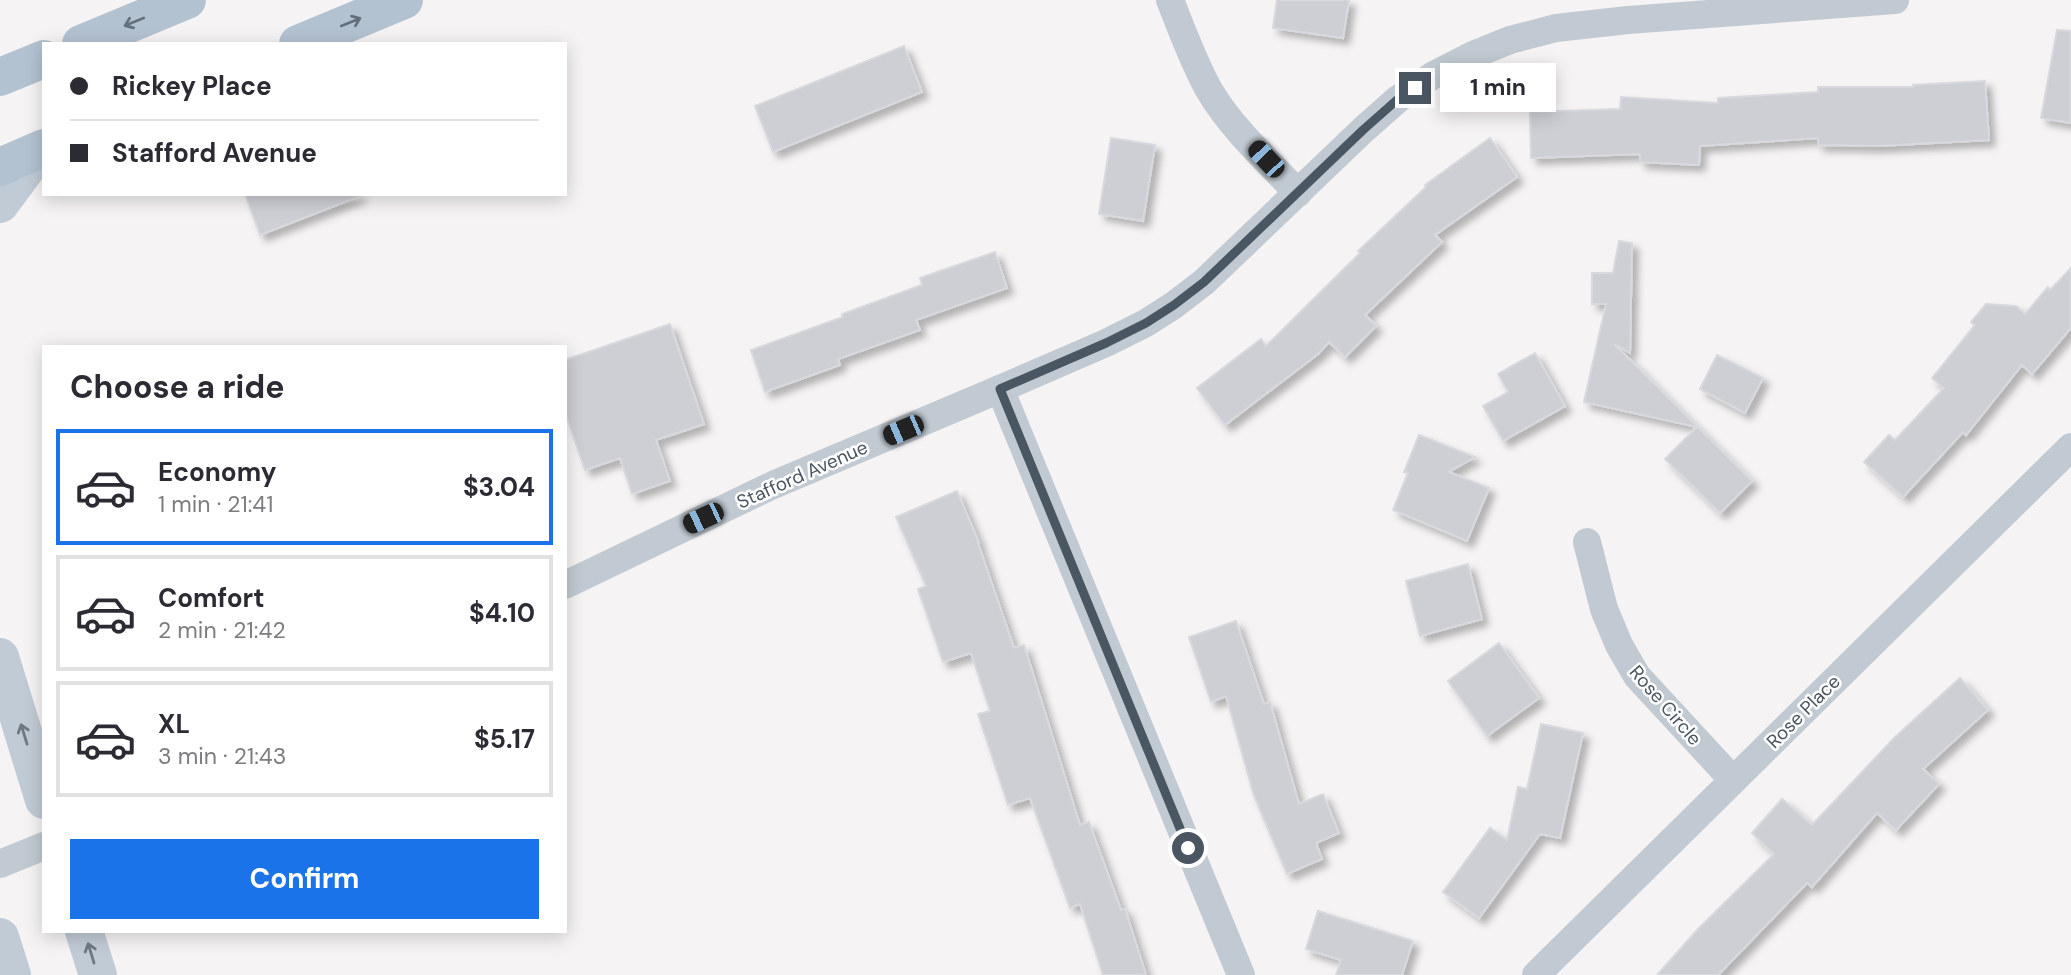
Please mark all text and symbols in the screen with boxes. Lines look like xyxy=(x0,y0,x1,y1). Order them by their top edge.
one-way arrow xyxy=(340,15,361,28)
one-way arrow xyxy=(124,16,146,29)
callout: 1 min xyxy=(1440,64,1555,112)
text: Rickey Place xyxy=(112,69,272,103)
route end xyxy=(1399,72,1431,104)
text: 1 min xyxy=(1470,72,1526,102)
text: Stafford Avenue xyxy=(112,136,317,170)
car xyxy=(1244,136,1289,182)
text: Choose a ride xyxy=(70,366,285,408)
car xyxy=(880,412,927,448)
street label: Stafford Avenue xyxy=(733,434,872,515)
text: Economy xyxy=(158,455,276,489)
icon: car xyxy=(74,456,137,519)
text: $3.04 xyxy=(463,470,535,504)
text: 1 min · 21:41 xyxy=(158,489,274,519)
car xyxy=(680,500,727,536)
text: Comfort xyxy=(158,581,264,615)
icon: car xyxy=(74,582,137,645)
text: $4.10 xyxy=(469,596,535,630)
text: 2 min · 21:42 xyxy=(158,615,286,645)
street label: Rose Circle xyxy=(1624,660,1707,751)
street label: Rose Place xyxy=(1761,669,1846,754)
text: XL xyxy=(158,707,190,741)
icon: car xyxy=(74,708,137,771)
text: $5.17 xyxy=(474,722,535,756)
one-way arrow xyxy=(16,724,29,746)
text: 3 min · 21:43 xyxy=(158,741,286,771)
route start xyxy=(1172,832,1204,864)
button: Confirm xyxy=(70,839,539,919)
one-way arrow xyxy=(83,942,96,964)

